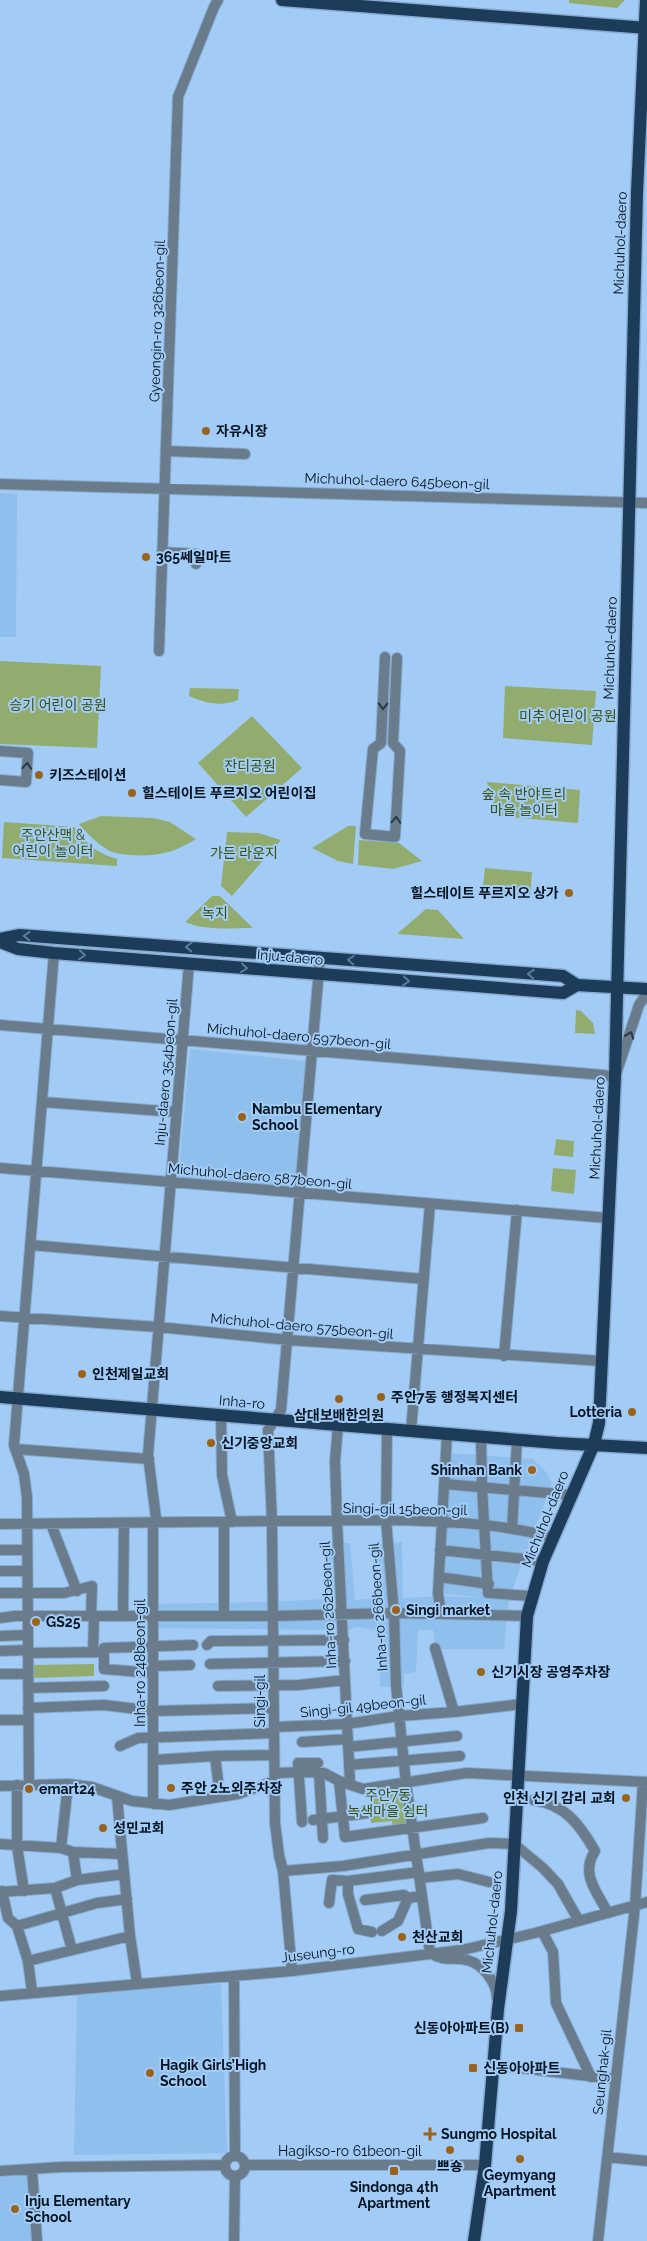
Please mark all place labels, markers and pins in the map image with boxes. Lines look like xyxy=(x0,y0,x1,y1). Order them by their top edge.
place label: 자유시장 xyxy=(216,423,268,439)
marker: 자유시장 xyxy=(200,425,212,437)
place label: 365쎄일마트 xyxy=(156,549,232,565)
marker: 365쎄일마트 xyxy=(140,551,152,563)
place label: 키즈스테이션 xyxy=(49,767,126,783)
marker: 키즈스테이션 xyxy=(33,769,45,781)
place label: 힐스테이트 푸르지오 어린이집 xyxy=(142,785,316,801)
marker: 힐스테이트 푸르지오 어린이집 xyxy=(126,787,138,799)
place label: 힐스테이트 푸르지오 상가 xyxy=(411,885,559,901)
marker: 힐스테이트 푸르지오 상가 xyxy=(563,887,575,899)
place label: Nambu Elementary School xyxy=(252,1101,382,1133)
marker: Nambu Elementary School xyxy=(236,1111,248,1123)
place label: 인천제일교회 xyxy=(92,1366,169,1382)
marker: 인천제일교회 xyxy=(76,1368,88,1380)
place label: 주안7동 행정복지센터 xyxy=(391,1389,518,1405)
marker: 주안7동 행정복지센터 xyxy=(375,1391,387,1403)
marker: 삼대보배한의원 xyxy=(333,1393,345,1405)
place label: Lotteria xyxy=(569,1404,622,1420)
marker: Lotteria xyxy=(626,1406,638,1418)
place label: 삼대보배한의원 xyxy=(294,1407,384,1423)
place label: 신기중앙교회 xyxy=(221,1435,298,1451)
marker: 신기중앙교회 xyxy=(205,1437,217,1449)
place label: Shinhan Bank xyxy=(431,1462,522,1478)
marker: Shinhan Bank xyxy=(526,1464,538,1476)
place label: Singi market xyxy=(406,1602,491,1618)
marker: Singi market xyxy=(390,1604,402,1616)
place label: GS25 xyxy=(46,1614,81,1630)
marker: GS25 xyxy=(30,1616,42,1628)
place label: 신기시장 공영주차장 xyxy=(491,1664,610,1680)
marker: 신기시장 공영주차장 xyxy=(475,1666,487,1678)
place label: 주안 2노외주차장 xyxy=(181,1780,283,1796)
place label: emart24 xyxy=(39,1781,95,1797)
marker: 주안 2노외주차장 xyxy=(165,1782,177,1794)
marker: emart24 xyxy=(23,1783,35,1795)
place label: 인천 신기 감리 교회 xyxy=(503,1790,616,1806)
marker: 인천 신기 감리 교회 xyxy=(620,1792,632,1804)
place label: 성민교회 xyxy=(113,1820,165,1836)
marker: 성민교회 xyxy=(97,1822,109,1834)
place label: 천산교회 xyxy=(412,1929,464,1945)
marker: 천산교회 xyxy=(396,1931,408,1943)
place label: 신동아아파트(B) xyxy=(414,2020,509,2036)
marker: 신동아아파트(B) xyxy=(513,2022,525,2034)
place label: Hagik Girls’High School xyxy=(160,2057,266,2089)
place label: 신동아아파트 xyxy=(483,2060,560,2076)
marker: 신동아아파트 xyxy=(467,2062,479,2074)
marker: Hagik Girls’High School xyxy=(144,2067,156,2079)
place label: Sungmo Hospital xyxy=(441,2126,557,2142)
marker: Sungmo Hospital xyxy=(423,2127,437,2141)
marker: 쁘숑 xyxy=(444,2144,456,2156)
marker: Geymyang Apartment xyxy=(514,2153,526,2165)
place label: 쁘숑 xyxy=(437,2158,463,2174)
marker: Sindonga 4th Apartment xyxy=(388,2165,400,2177)
place label: Geymyang Apartment xyxy=(484,2167,557,2199)
place label: Sindonga 4th Apartment xyxy=(350,2179,438,2211)
place label: Inju Elementary School xyxy=(25,2193,131,2225)
marker: Inju Elementary School xyxy=(9,2203,21,2215)

